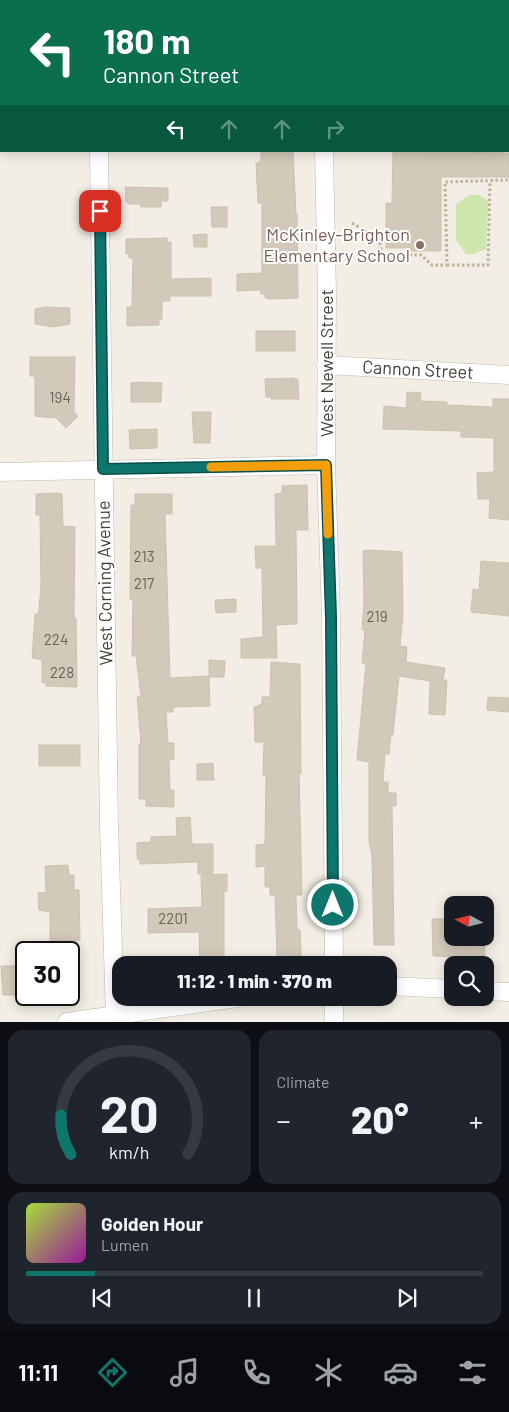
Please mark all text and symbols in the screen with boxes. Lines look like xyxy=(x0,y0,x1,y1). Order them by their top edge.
text: 180 m xyxy=(103,19,191,61)
icon: left xyxy=(20,20,85,85)
text: Cannon Street xyxy=(103,61,239,87)
icon: left xyxy=(162,115,190,143)
icon: ahead xyxy=(215,115,243,143)
icon: ahead xyxy=(268,115,296,143)
icon: right xyxy=(321,115,349,143)
pin xyxy=(79,190,121,232)
icon: arrive xyxy=(86,197,114,225)
place label: McKinley-Brighton Elementary School xyxy=(263,223,410,266)
marker: McKinley-Brighton Elementary School xyxy=(414,239,426,251)
street label: West Newell Street xyxy=(315,289,337,437)
street label: Cannon Street xyxy=(362,355,474,383)
house number: 194 xyxy=(49,388,71,406)
street label: West Corning Avenue xyxy=(92,500,116,666)
house number: 213 xyxy=(134,547,154,565)
house number: 217 xyxy=(134,574,154,592)
house number: 219 xyxy=(367,607,387,625)
house number: 224 xyxy=(44,630,68,648)
house number: 228 xyxy=(50,663,74,681)
position arrow xyxy=(306,878,358,930)
north arrow xyxy=(444,896,494,946)
map controls xyxy=(444,896,494,1006)
house number: 2201 xyxy=(158,909,188,927)
speed limit sign: 30 xyxy=(15,941,80,1006)
button: search xyxy=(444,956,494,1006)
text: 11:12 · 1 min · 370 m xyxy=(177,969,332,992)
text: Climate xyxy=(277,1072,329,1091)
text: 20 xyxy=(100,1081,159,1143)
text: 20° xyxy=(351,1096,409,1142)
text: − xyxy=(277,1103,291,1137)
text: + xyxy=(469,1103,483,1137)
text: km/h xyxy=(109,1141,149,1163)
text: Golden Hour xyxy=(101,1212,203,1235)
text: Lumen xyxy=(101,1235,149,1254)
icon: previous xyxy=(88,1284,116,1312)
icon: pause xyxy=(240,1284,268,1312)
icon: next xyxy=(393,1284,421,1312)
icon: directions xyxy=(95,1355,130,1390)
icon: music xyxy=(167,1355,202,1390)
icon: phone xyxy=(239,1355,274,1390)
icon: climate xyxy=(311,1355,346,1390)
icon: car xyxy=(383,1355,418,1390)
icon: filters xyxy=(455,1355,490,1390)
text: 11:11 xyxy=(19,1359,58,1385)

